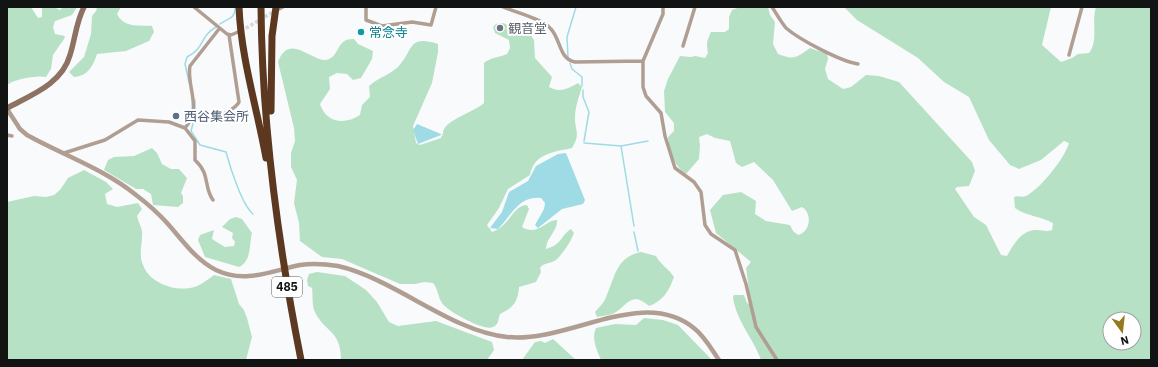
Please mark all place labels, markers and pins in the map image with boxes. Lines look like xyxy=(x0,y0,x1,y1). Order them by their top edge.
place label: 観音堂 xyxy=(508,20,547,37)
marker: 観音堂 xyxy=(495,23,505,33)
place label: 常念寺 xyxy=(369,24,408,41)
marker: 常念寺 xyxy=(356,27,366,37)
place label: 西谷集会所 xyxy=(184,108,249,125)
marker: 西谷集会所 xyxy=(171,111,181,121)

